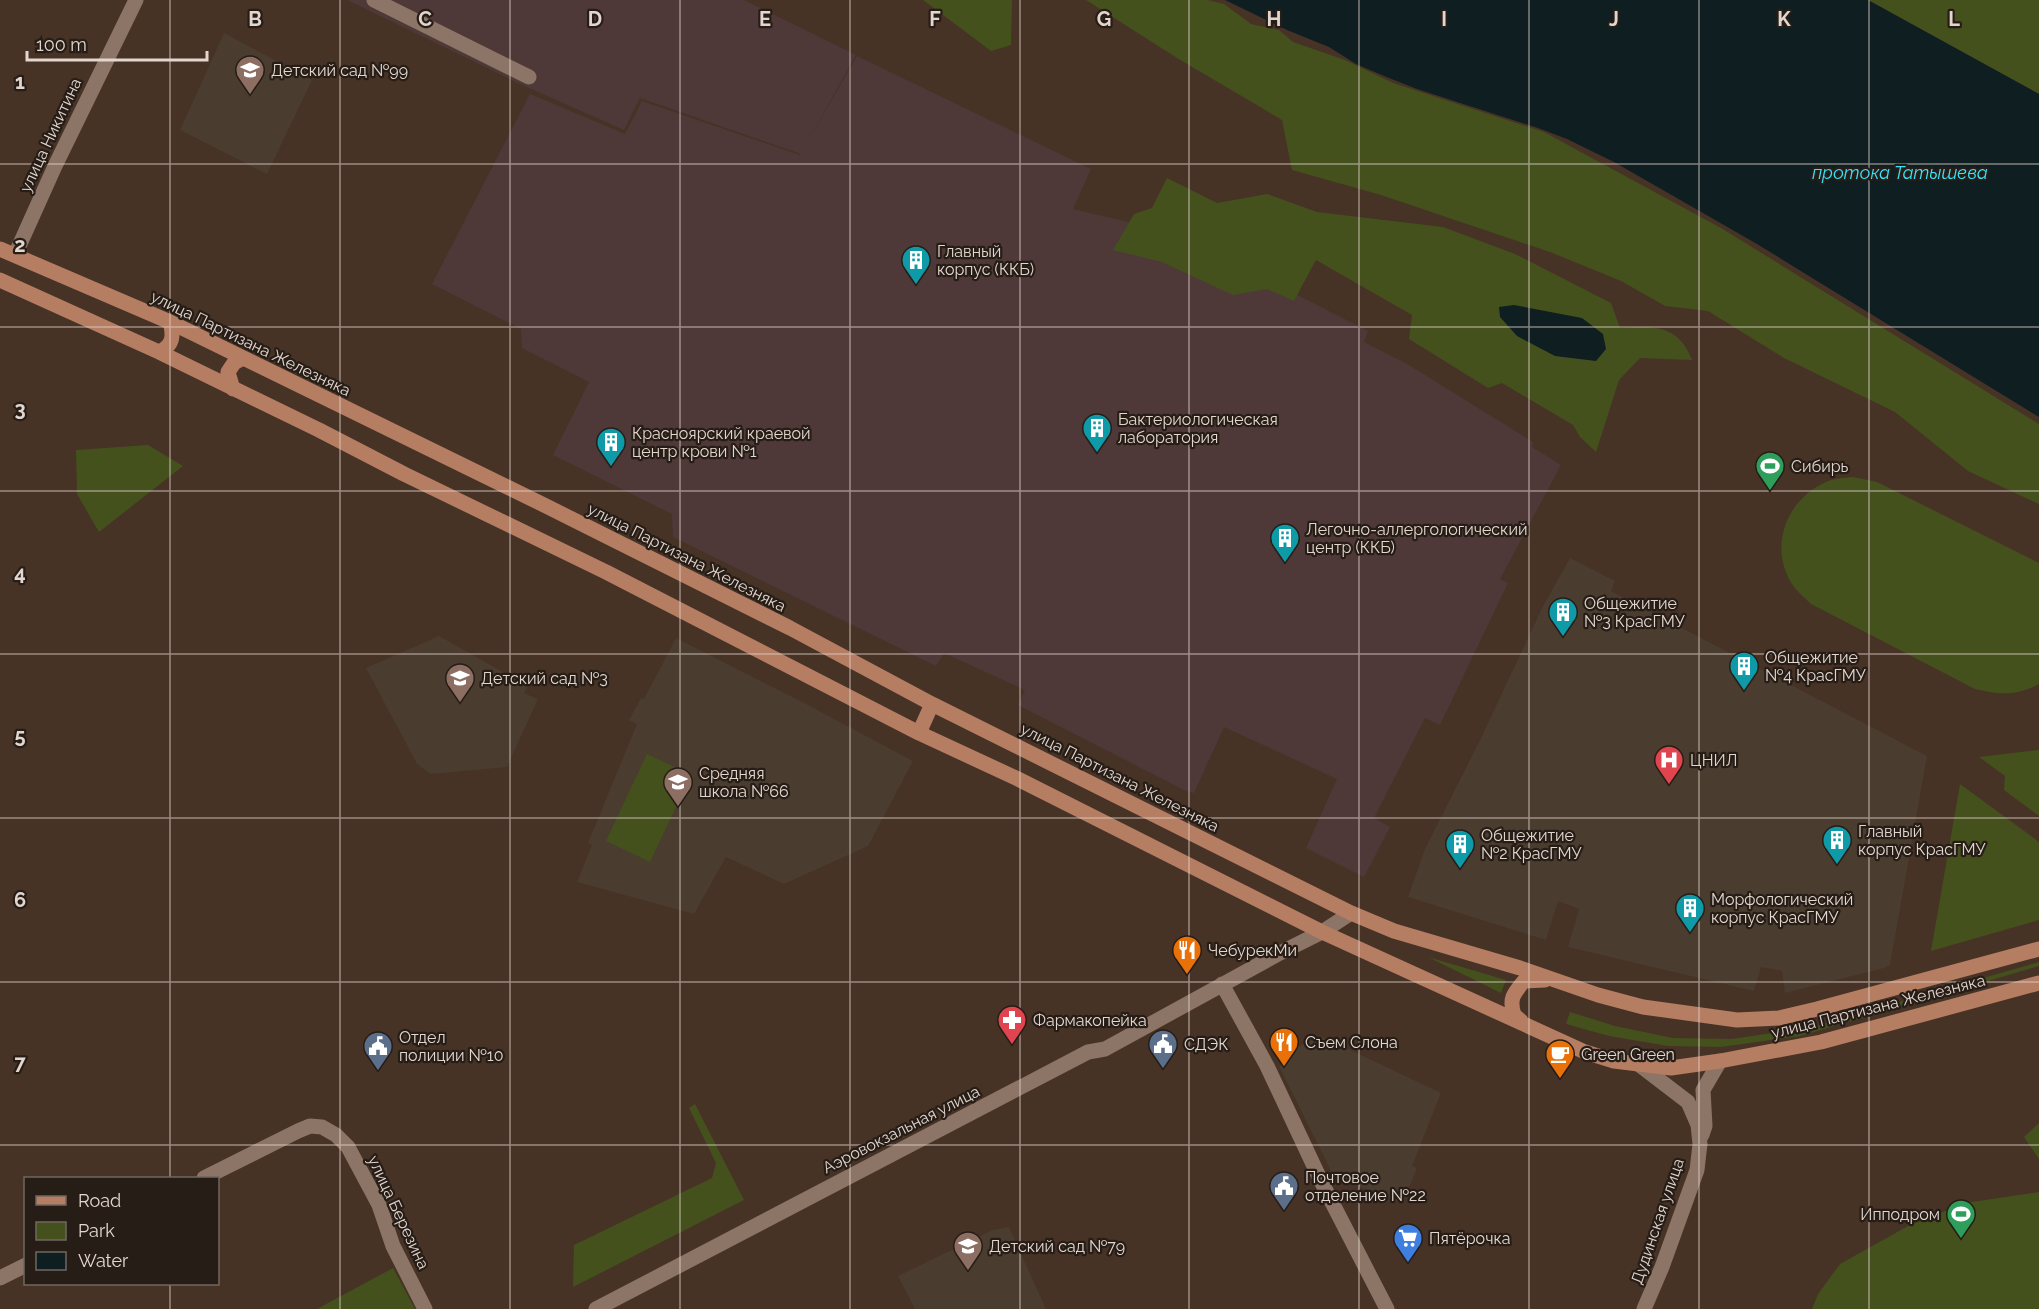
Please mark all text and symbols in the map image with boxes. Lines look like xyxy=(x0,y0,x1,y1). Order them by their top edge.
text: B xyxy=(248,7,262,31)
text: C xyxy=(418,7,432,31)
text: D xyxy=(588,7,602,31)
text: E xyxy=(759,7,771,31)
text: F xyxy=(929,7,941,31)
text: G xyxy=(1097,7,1111,31)
text: H xyxy=(1267,7,1281,31)
text: I xyxy=(1441,7,1447,31)
text: J xyxy=(1609,7,1619,31)
text: K xyxy=(1777,7,1791,31)
text: L xyxy=(1948,7,1960,31)
scale bar xyxy=(27,24,207,62)
text: 100 m xyxy=(36,34,87,55)
school or university icon: Детский сад №99 xyxy=(234,54,266,96)
place label: Детский сад №99 xyxy=(271,61,408,80)
text: 1 xyxy=(15,70,25,94)
street label: улица Никитина xyxy=(16,75,85,195)
water label: протока Татышева xyxy=(1812,162,1988,183)
text: 2 xyxy=(14,233,26,257)
place label: Главный корпус (ККБ) xyxy=(937,242,1034,279)
building icon: Главный корпус (ККБ) xyxy=(900,244,932,286)
street label: улица Партизана Железняка xyxy=(148,287,354,400)
text: 3 xyxy=(14,397,26,421)
place label: Бактериологическая лаборатория xyxy=(1118,410,1278,447)
building icon: Бактериологическая лаборатория xyxy=(1081,412,1113,454)
place label: Красноярский краевой центр крови №1 xyxy=(632,424,811,461)
building icon: Красноярский краевой центр крови №1 xyxy=(595,426,627,468)
sports icon: Сибирь xyxy=(1754,450,1786,492)
place label: Сибирь xyxy=(1791,457,1849,476)
street label: улица Партизана Железняка xyxy=(585,499,789,616)
place label: Легочно-аллергологический центр (ККБ) xyxy=(1306,520,1527,557)
building icon: Легочно-аллергологический центр (ККБ) xyxy=(1269,522,1301,564)
text: 4 xyxy=(14,561,26,585)
place label: Общежитие №3 КрасГМУ xyxy=(1584,594,1685,631)
building icon: Общежитие №3 КрасГМУ xyxy=(1547,596,1579,638)
place label: Общежитие №4 КрасГМУ xyxy=(1765,648,1866,685)
building icon: Общежитие №4 КрасГМУ xyxy=(1728,650,1760,692)
school or university icon: Детский сад №3 xyxy=(444,662,476,704)
place label: Детский сад №3 xyxy=(481,669,608,688)
street label: улица Партизана Железняка xyxy=(1018,719,1222,836)
text: 5 xyxy=(14,724,26,748)
hospital icon: ЦНИЛ xyxy=(1653,744,1685,786)
place label: ЦНИЛ xyxy=(1690,751,1737,770)
place label: Средняя школа №66 xyxy=(699,764,789,801)
school or university icon: Средняя школа №66 xyxy=(662,766,694,808)
place label: Главный корпус КрасГМУ xyxy=(1858,822,1985,859)
building icon: Главный корпус КрасГМУ xyxy=(1821,824,1853,866)
place label: Общежитие №2 КрасГМУ xyxy=(1481,826,1581,863)
building icon: Общежитие №2 КрасГМУ xyxy=(1444,828,1476,870)
text: 6 xyxy=(14,888,26,912)
place label: Морфологический корпус КрасГМУ xyxy=(1711,890,1853,927)
building icon: Морфологический корпус КрасГМУ xyxy=(1674,892,1706,934)
restaurant icon: ЧебурекМи xyxy=(1171,934,1203,976)
place label: ЧебурекМи xyxy=(1208,941,1297,960)
street label: улица Партизана Железняка xyxy=(1769,971,1987,1042)
pharmacy icon: Фармакопейка xyxy=(996,1004,1028,1046)
place label: Фармакопейка xyxy=(1033,1011,1147,1030)
restaurant icon: Съем Слона xyxy=(1268,1026,1300,1068)
place label: Отдел полиции №10 xyxy=(399,1028,503,1065)
public building icon: СДЭК xyxy=(1147,1028,1179,1070)
public building icon: Отдел полиции №10 xyxy=(362,1030,394,1072)
place label: Съем Слона xyxy=(1305,1033,1398,1052)
place label: СДЭК xyxy=(1184,1035,1228,1054)
cafe icon: Green Green xyxy=(1544,1038,1576,1080)
place label: Green Green xyxy=(1581,1045,1675,1064)
text: 7 xyxy=(14,1051,26,1075)
street label: Аэровокзальная улица xyxy=(820,1082,983,1177)
street label: улица Березина xyxy=(364,1152,433,1272)
street label: Дудинская улица xyxy=(1627,1156,1688,1287)
place label: Почтовое отделение №22 xyxy=(1305,1168,1426,1205)
public building icon: Почтовое отделение №22 xyxy=(1268,1170,1300,1212)
legend xyxy=(24,1177,219,1285)
text: Road xyxy=(78,1190,121,1211)
sports icon: Ипподром xyxy=(1945,1198,1977,1240)
place label: Ипподром xyxy=(1860,1205,1940,1224)
text: Park xyxy=(78,1220,115,1241)
supermarket icon: Пятёрочка xyxy=(1392,1222,1424,1264)
place label: Пятёрочка xyxy=(1429,1229,1510,1248)
school or university icon: Детский сад №79 xyxy=(952,1230,984,1272)
place label: Детский сад №79 xyxy=(989,1237,1125,1256)
text: Water xyxy=(78,1250,129,1271)

